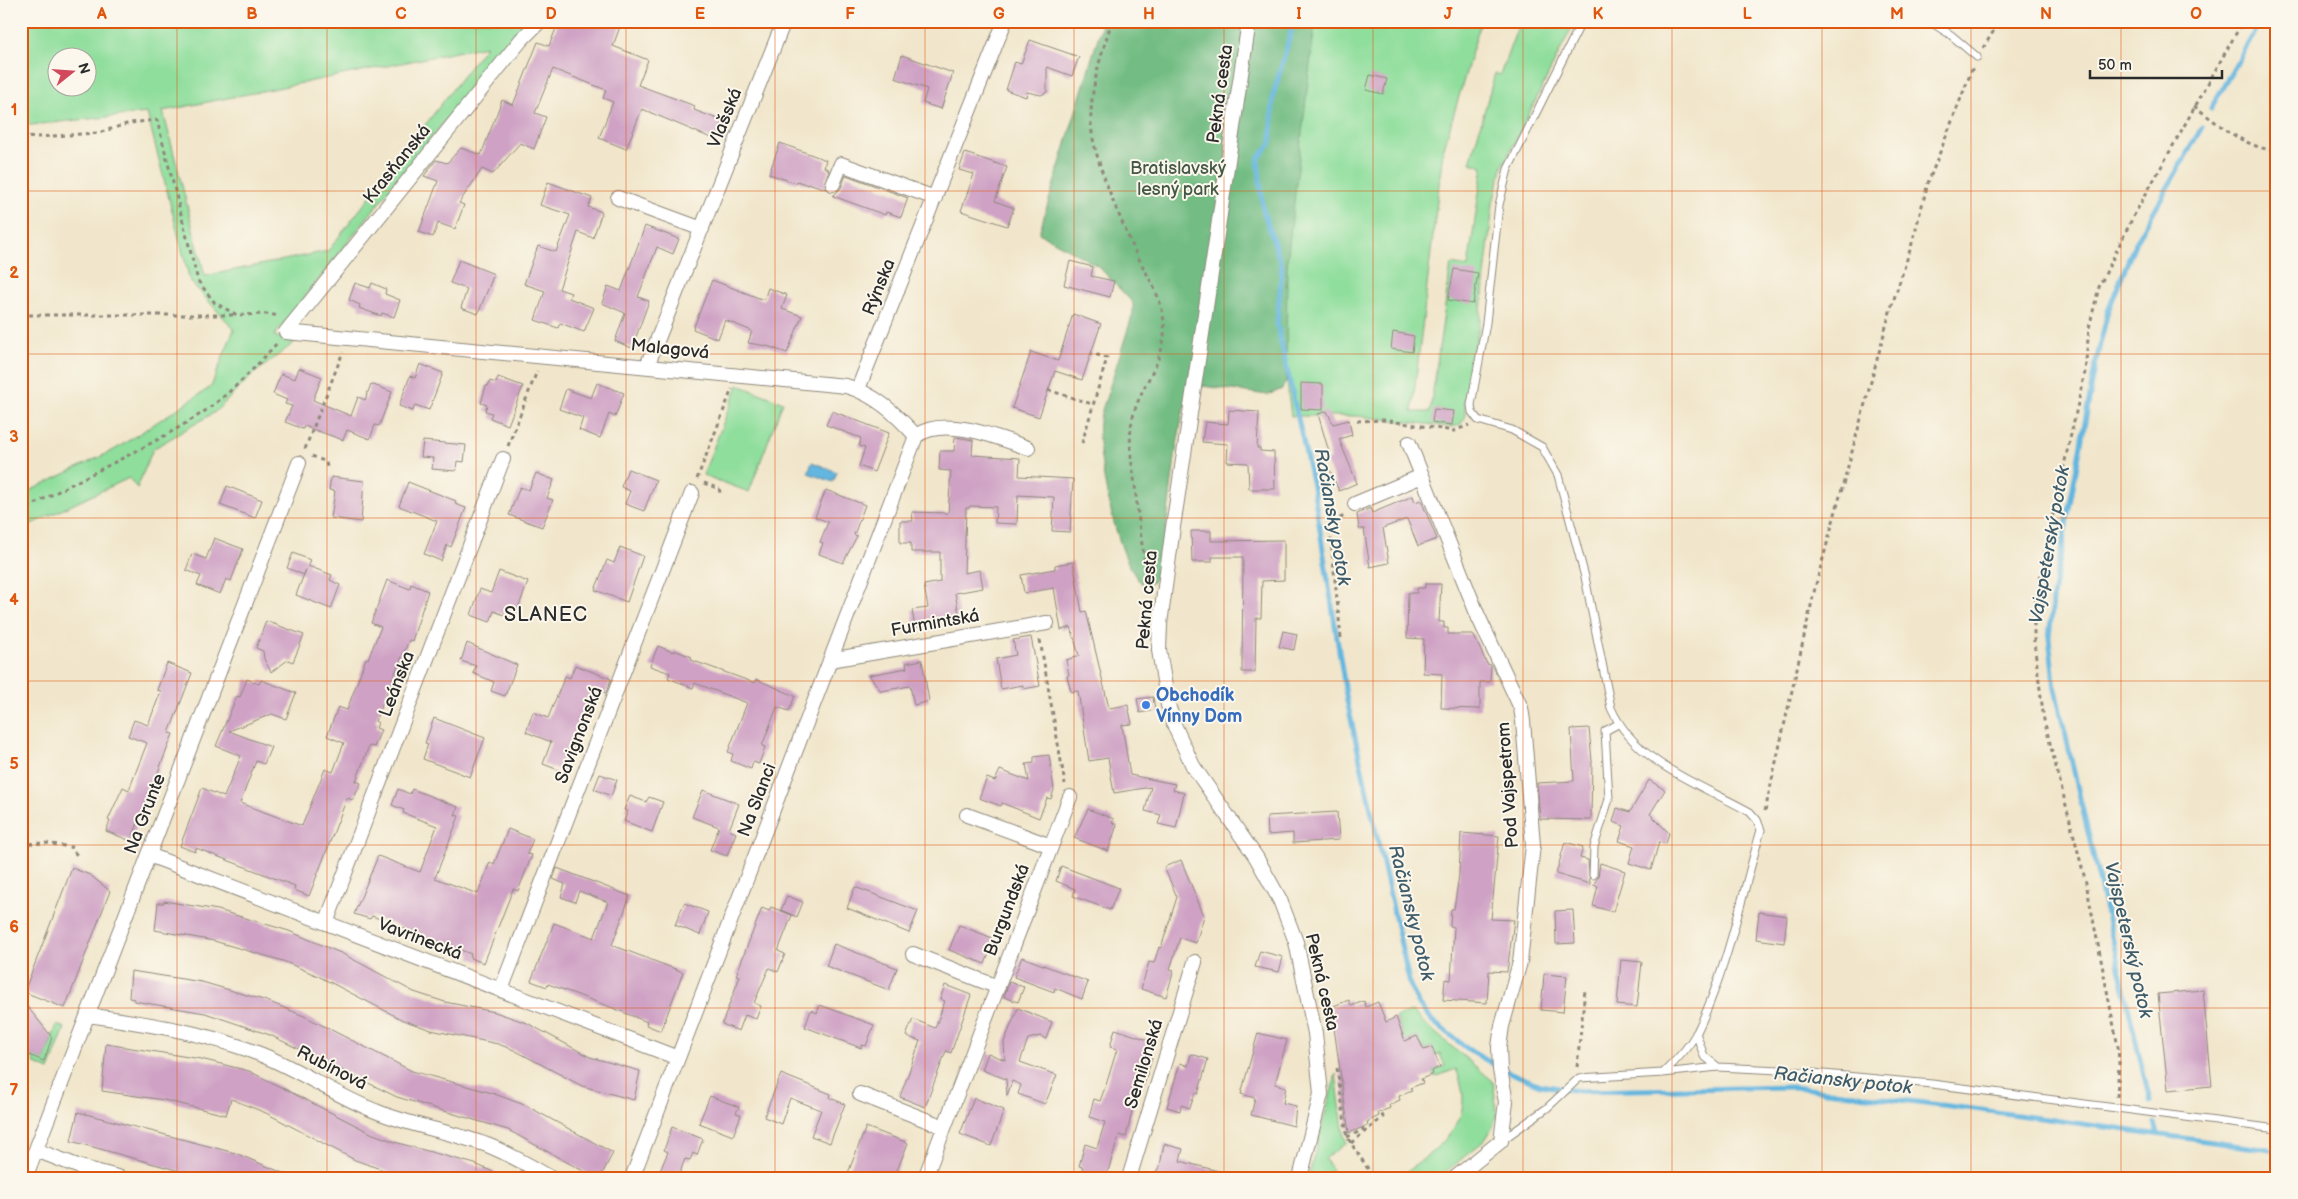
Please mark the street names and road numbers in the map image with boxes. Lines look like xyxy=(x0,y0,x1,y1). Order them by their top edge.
street label: Pekná cesta xyxy=(1203,43,1237,145)
street label: Vlašská xyxy=(704,85,746,151)
street label: Krasňanská xyxy=(359,120,435,208)
street label: Rýnska xyxy=(858,256,900,318)
street label: Malagová xyxy=(630,334,710,364)
street label: Pekná cesta xyxy=(1132,549,1162,651)
street label: Furmintská xyxy=(889,605,981,641)
street label: Leánska xyxy=(375,648,419,720)
street label: Savignonská xyxy=(551,683,607,787)
street label: Pod Vajspetrom xyxy=(1493,721,1523,849)
street label: Na Slanci xyxy=(733,760,781,840)
street label: Na Grunte xyxy=(120,771,170,857)
street label: Burgundská xyxy=(980,861,1034,959)
street label: Vavrinecká xyxy=(375,913,465,965)
street label: Pekná cesta xyxy=(1301,931,1343,1033)
street label: Semilonská xyxy=(1120,1017,1168,1111)
street label: Rubínová xyxy=(293,1041,371,1095)

